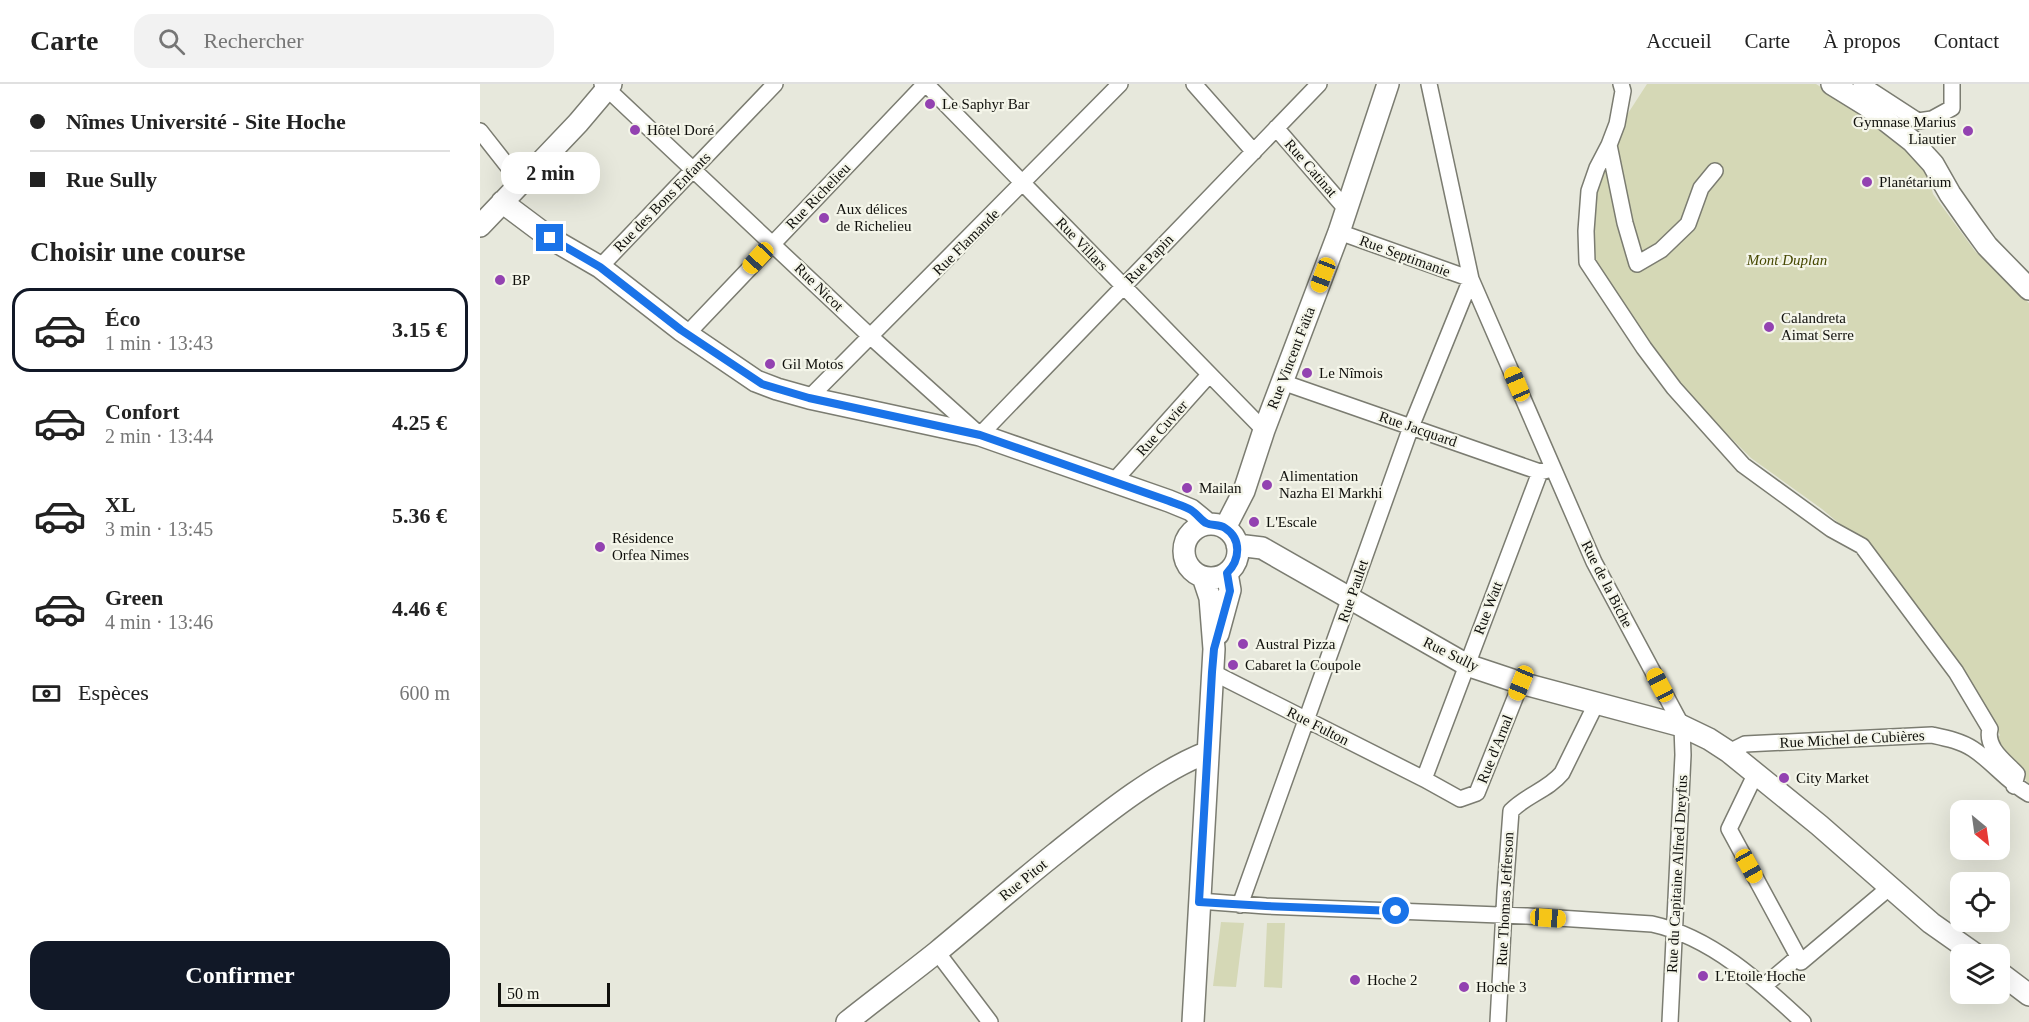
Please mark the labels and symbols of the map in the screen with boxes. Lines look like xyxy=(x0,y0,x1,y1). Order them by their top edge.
place label: Le Saphyr Bar xyxy=(942,96,1029,112)
marker: Le Saphyr Bar xyxy=(923,97,937,111)
place label: Gymnase Marius Liautier xyxy=(1853,114,1956,147)
place label: Hôtel Doré xyxy=(647,122,714,138)
marker: Hôtel Doré xyxy=(628,123,642,137)
marker: Gymnase Marius Liautier xyxy=(1961,124,1975,138)
street label: Rue Catinat xyxy=(1282,136,1341,201)
street label: Rue des Bons Enfants xyxy=(610,149,714,255)
callout: 2 min xyxy=(500,151,599,193)
street label: Rue Richelieu xyxy=(783,159,854,232)
place label: Planétarium xyxy=(1879,174,1952,190)
marker: Planétarium xyxy=(1860,175,1874,189)
place label: Aux délices de Richelieu xyxy=(836,201,912,234)
street label: Rue Flamande xyxy=(930,205,1003,278)
marker: Aux délices de Richelieu xyxy=(817,211,831,225)
street label: Rue Villars xyxy=(1053,214,1111,274)
route end xyxy=(536,224,563,251)
street label: Rue Papin xyxy=(1122,231,1177,287)
street label: Rue Septimanie xyxy=(1357,232,1453,280)
car xyxy=(739,239,777,277)
park label: Mont Duplan xyxy=(1746,252,1827,268)
car xyxy=(1308,255,1338,295)
street label: Rue Nicot xyxy=(791,260,847,315)
place label: BP xyxy=(512,272,530,288)
marker: BP xyxy=(493,273,507,287)
street label: Rue Vincent Faïta xyxy=(1264,304,1318,411)
place label: Calandreta Aimat Serre xyxy=(1781,310,1854,343)
marker: Calandreta Aimat Serre xyxy=(1762,320,1776,334)
place label: Gil Motos xyxy=(782,356,843,372)
marker: Gil Motos xyxy=(763,357,777,371)
car xyxy=(1502,364,1532,404)
place label: Le Nîmois xyxy=(1319,365,1383,381)
marker: Le Nîmois xyxy=(1300,366,1314,380)
street label: Rue Cuvier xyxy=(1133,397,1191,459)
street label: Rue Jacquard xyxy=(1377,408,1459,450)
place label: Alimentation Nazha El Markhi xyxy=(1279,468,1382,501)
marker: Alimentation Nazha El Markhi xyxy=(1260,478,1274,492)
place label: Mailan xyxy=(1199,480,1242,496)
marker: Mailan xyxy=(1180,481,1194,495)
place label: L'Escale xyxy=(1266,514,1317,530)
marker: L'Escale xyxy=(1247,515,1261,529)
place label: Résidence Orfea Nimes xyxy=(612,530,689,563)
street label: Rue de la Biche xyxy=(1578,538,1636,630)
marker: Résidence Orfea Nimes xyxy=(593,540,607,554)
street label: Rue Paulet xyxy=(1335,557,1371,625)
street label: Rue Watt xyxy=(1471,578,1506,637)
street label: Rue Sully xyxy=(1421,634,1482,674)
place label: Austral Pizza xyxy=(1255,636,1336,652)
marker: Austral Pizza xyxy=(1236,637,1250,651)
place label: Cabaret la Coupole xyxy=(1245,657,1361,673)
marker: Cabaret la Coupole xyxy=(1226,658,1240,672)
car xyxy=(1506,663,1536,703)
car xyxy=(1644,665,1676,705)
street label: Rue Fulton xyxy=(1284,704,1352,749)
street label: Rue d'Arnal xyxy=(1474,712,1516,786)
street label: Rue Michel de Cubières xyxy=(1779,727,1925,751)
place label: City Market xyxy=(1796,770,1870,786)
marker: City Market xyxy=(1777,771,1791,785)
street label: Rue du Capitaine Alfred Dreyfus xyxy=(1664,774,1690,973)
north arrow xyxy=(1950,800,2010,860)
street label: Rue Thomas Jefferson xyxy=(1493,831,1517,967)
car xyxy=(1732,846,1766,886)
street label: Rue Pitot xyxy=(996,856,1051,904)
route start xyxy=(1382,897,1409,924)
car xyxy=(1529,908,1567,928)
place label: L'Etoile Hoche xyxy=(1715,968,1806,984)
marker: L'Etoile Hoche xyxy=(1696,969,1710,983)
place label: Hoche 2 xyxy=(1367,972,1417,988)
marker: Hoche 2 xyxy=(1348,973,1362,987)
place label: Hoche 3 xyxy=(1476,979,1526,995)
scale bar xyxy=(498,980,610,1008)
marker: Hoche 3 xyxy=(1457,980,1471,994)

